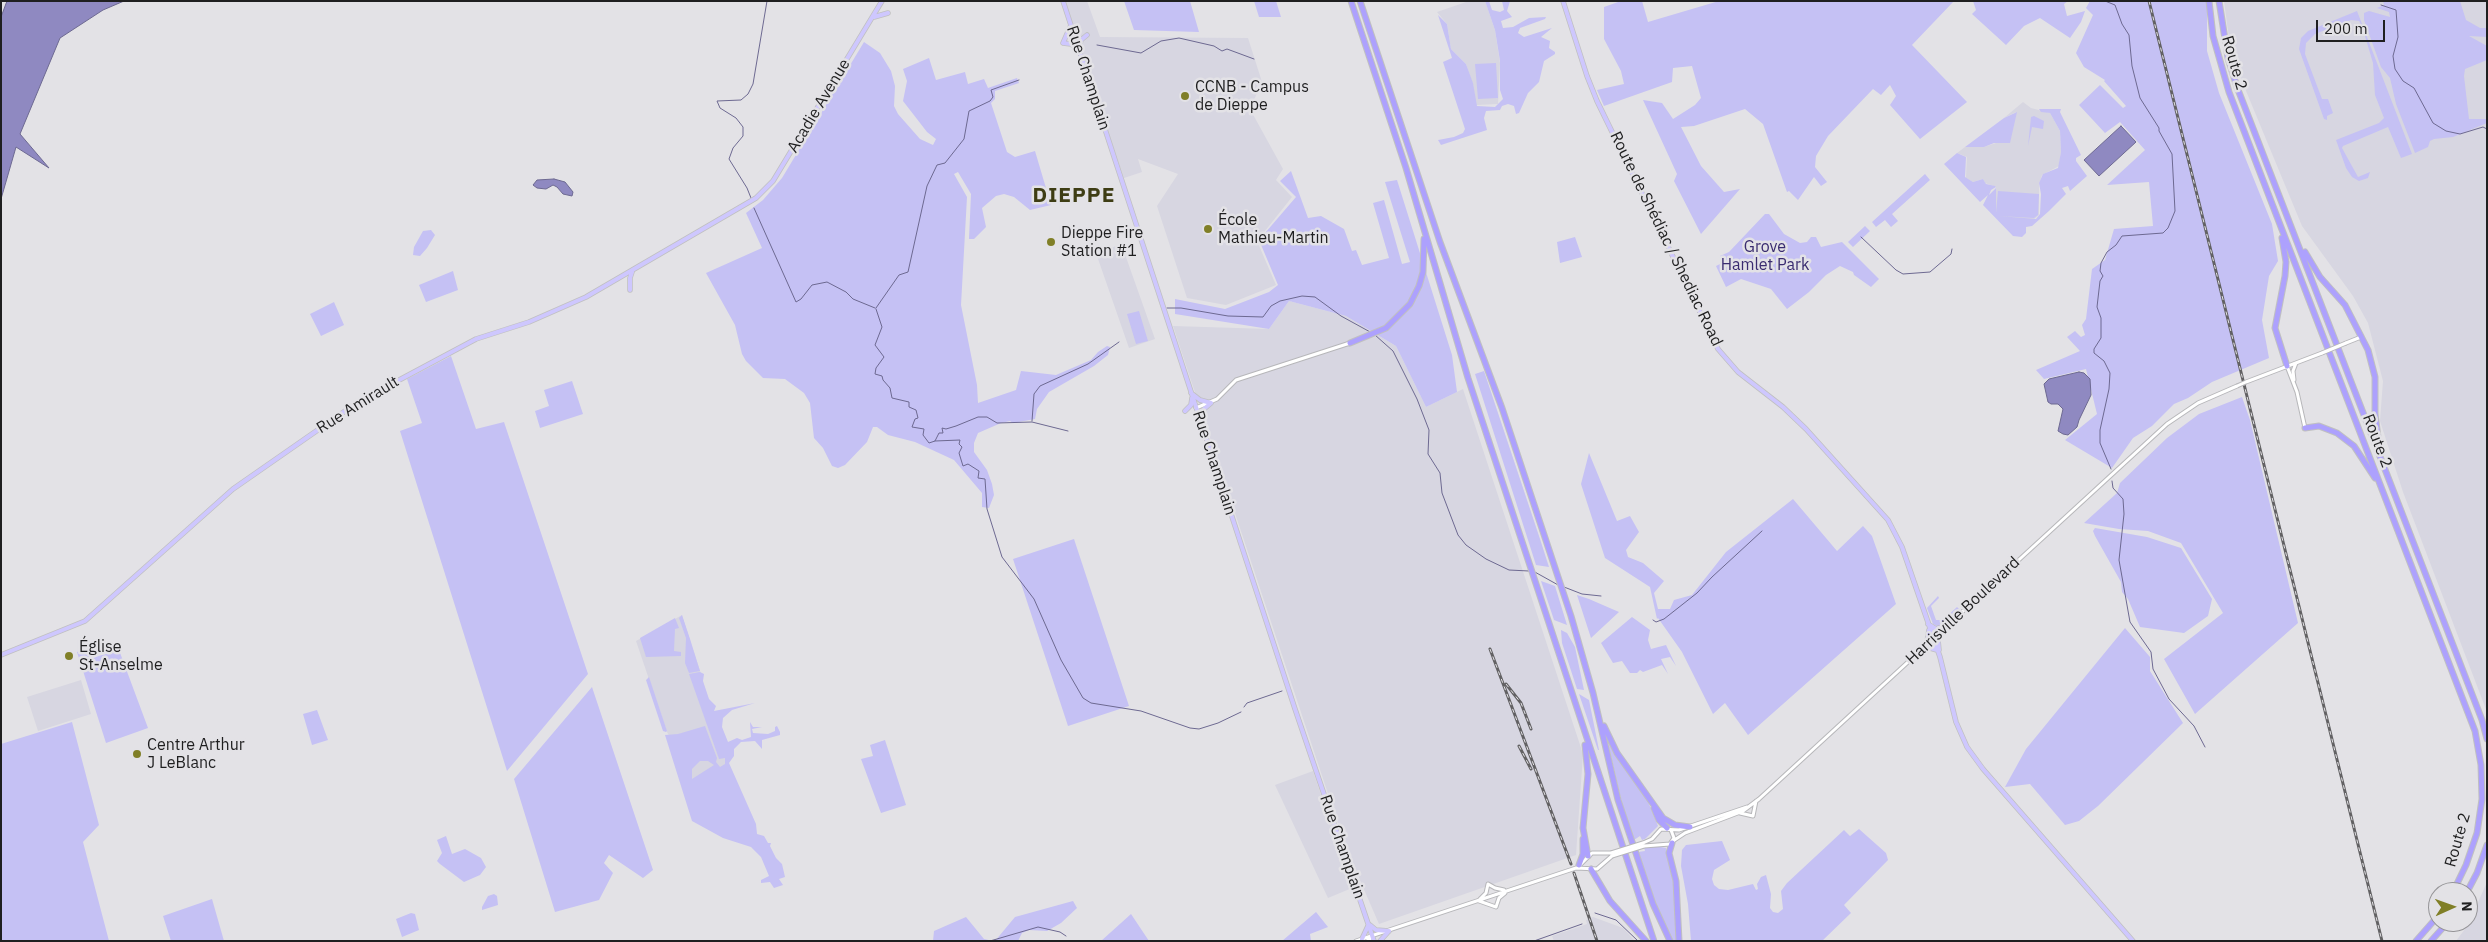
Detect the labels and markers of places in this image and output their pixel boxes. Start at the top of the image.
place label: CCNB - Campus de Dieppe [1195,77,1309,115]
marker: CCNB - Campus de Dieppe [1179,90,1191,102]
place label: École Mathieu-Martin [1218,210,1329,248]
place label: Dieppe Fire Station #1 [1061,223,1143,261]
marker: École Mathieu-Martin [1202,223,1214,235]
marker: Dieppe Fire Station #1 [1045,236,1057,248]
place label: Église St-Anselme [79,637,163,675]
marker: Église St-Anselme [63,650,75,662]
place label: Centre Arthur J LeBlanc [147,735,245,773]
marker: Centre Arthur J LeBlanc [131,748,143,760]

